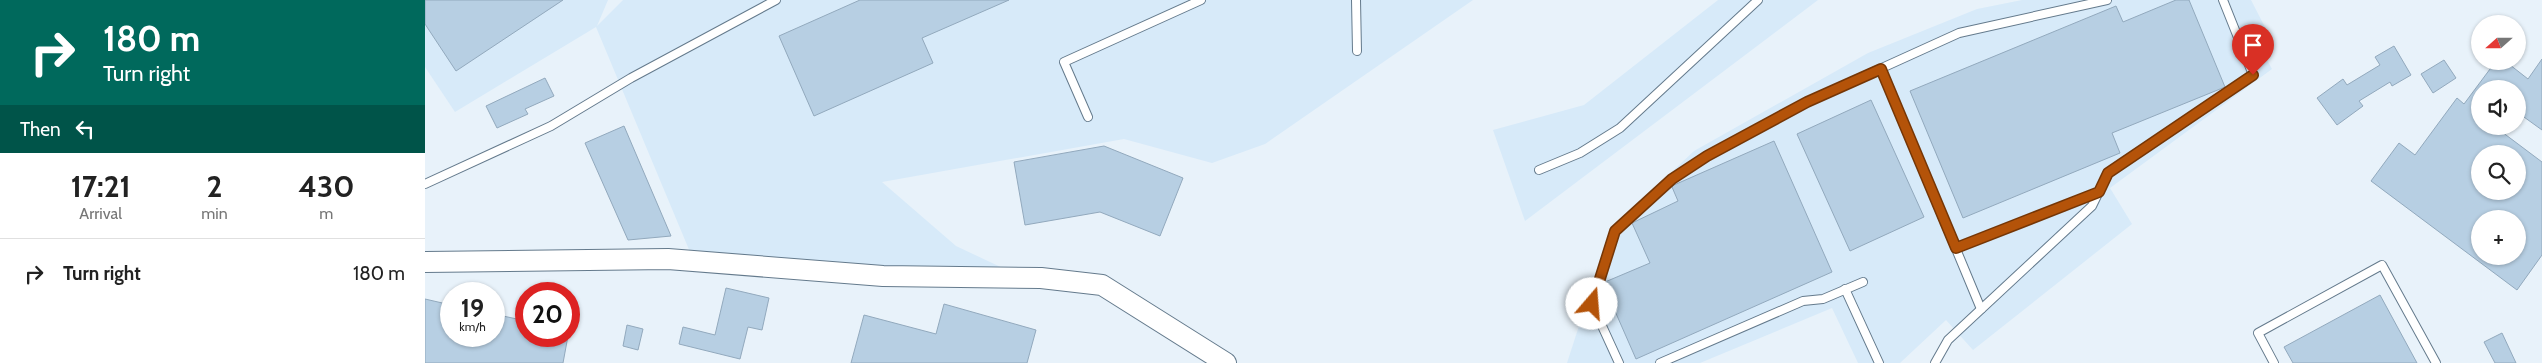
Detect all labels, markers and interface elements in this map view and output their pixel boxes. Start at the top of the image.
north arrow [2471,15,2526,70]
map controls [2471,15,2526,265]
text: 180 m [103,17,200,60]
icon: right [20,20,85,85]
pin [2232,24,2274,75]
icon: arrive [2239,31,2267,59]
text: Turn right [103,60,190,87]
button: sound [2471,80,2526,135]
icon: left [71,115,99,143]
text: Then [20,118,61,141]
button: search [2471,145,2526,200]
text: 17:21 [71,168,131,205]
text: 2 [207,168,222,205]
text: 430 [298,168,354,205]
text: Arrival [79,204,122,223]
text: min [201,204,228,223]
text: m [319,204,333,223]
button: + [2471,210,2526,265]
icon: right [20,260,48,288]
text: Turn right [63,262,141,285]
text: 180 m [353,262,405,285]
position arrow [1565,277,1617,329]
speed limit sign: 20 [515,282,580,347]
text: 19 [461,293,484,323]
text: km/h [459,319,486,334]

